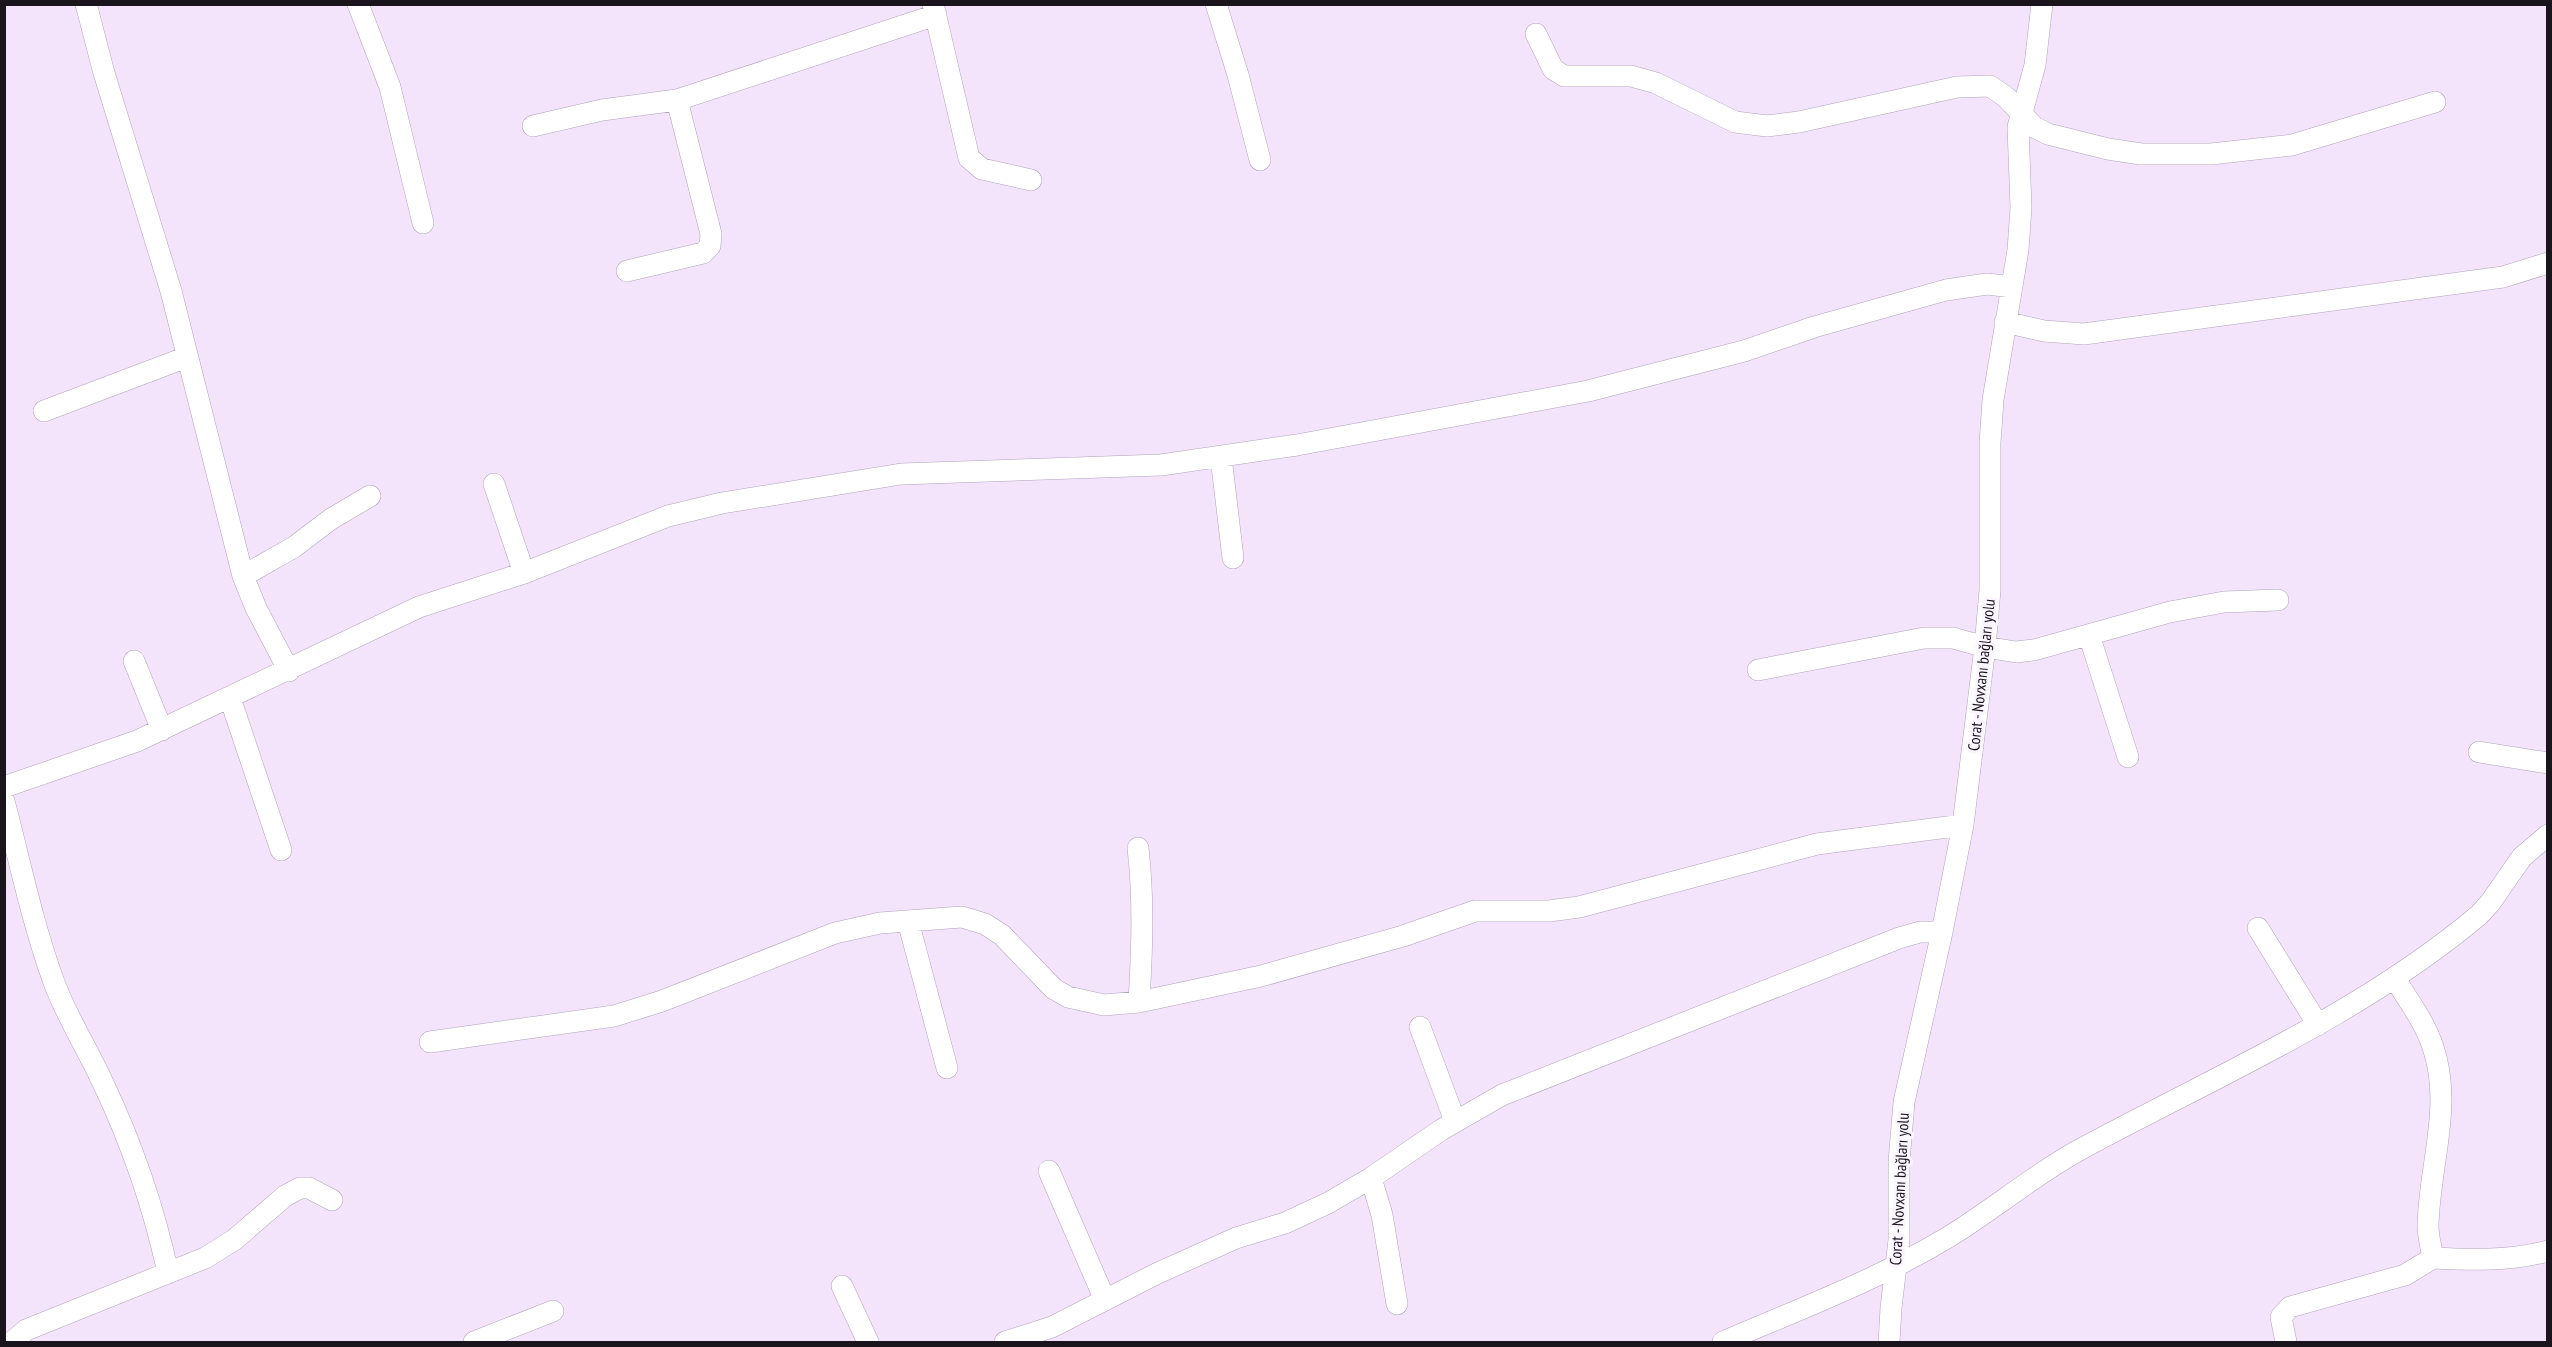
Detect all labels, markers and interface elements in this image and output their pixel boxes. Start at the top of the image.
street label: Corat - Novxanı bağları yolu [1963,598,1999,752]
street label: Corat - Novxanı bağları yolu [1885,1112,1913,1266]

